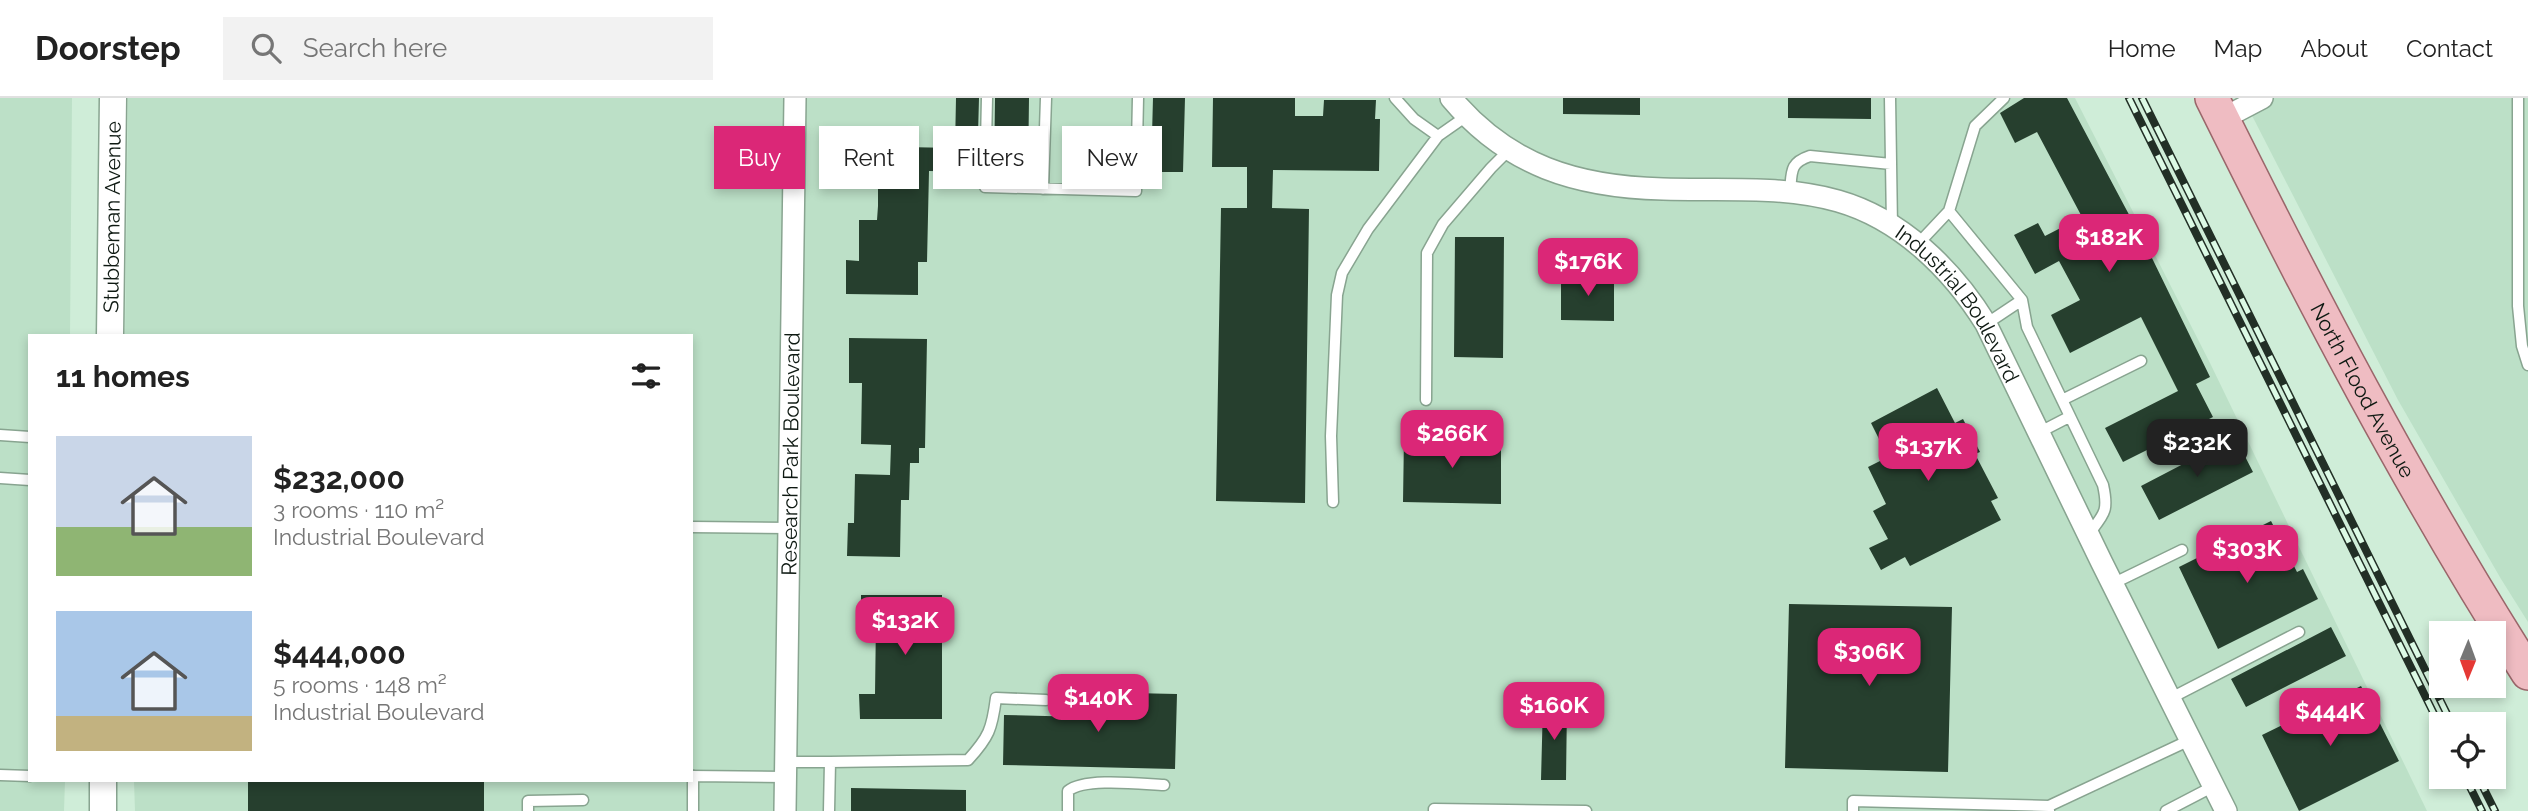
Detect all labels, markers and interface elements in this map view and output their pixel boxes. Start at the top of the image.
search box [223,17,713,80]
text: Doorstep [35,29,181,68]
icon: search [247,29,285,67]
text: Search here [303,33,447,63]
text: Home [2108,34,2176,63]
text: Map [2214,34,2262,63]
text: About [2300,34,2368,63]
text: Contact [2406,34,2493,63]
street label: Stubbeman Avenue [98,121,125,313]
chip: Buy [714,126,805,189]
chip: Rent [819,126,919,189]
chip: Filters [933,126,1048,189]
chip: New [1062,126,1162,189]
pin: $182K [2060,214,2158,274]
street label: Industrial Boulevard [1891,219,2025,386]
text: $182K [2075,223,2143,250]
pin: $176K [1539,238,1637,298]
text: $176K [1554,247,1622,274]
street label: North Flood Avenue [2306,299,2421,482]
street label: Research Park Boulevard [776,332,804,576]
icon: filters [627,357,665,395]
text: 11 homes [56,359,190,394]
pin: $266K [1403,410,1501,470]
text: $266K [1417,419,1487,446]
pin: $232K [2148,420,2246,479]
pin: $137K [1879,424,1977,483]
text: $232K [2163,428,2231,455]
text: $137K [1894,432,1962,459]
text: $232,000 [273,461,405,496]
icon: home [112,464,196,548]
text: 3 rooms · 110 m² [273,496,444,523]
text: Industrial Boulevard [273,523,485,550]
pin: $303K [2198,526,2296,585]
text: $303K [2212,534,2282,561]
pin: $132K [856,598,954,657]
text: $132K [871,606,939,633]
north arrow [2429,621,2506,698]
map controls [2429,621,2506,789]
pin: $306K [1820,628,1918,688]
text: $444,000 [273,636,406,671]
text: $306K [1834,637,1904,664]
icon: home [112,639,196,723]
text: 5 rooms · 148 m² [273,671,447,698]
pin: $140K [1049,674,1147,734]
pin: $160K [1505,682,1603,742]
text: $140K [1064,683,1132,710]
pin: $444K [2281,688,2379,748]
text: $160K [1519,691,1589,718]
text: $444K [2295,697,2365,724]
text: Industrial Boulevard [273,698,485,725]
button: locate [2429,712,2506,789]

